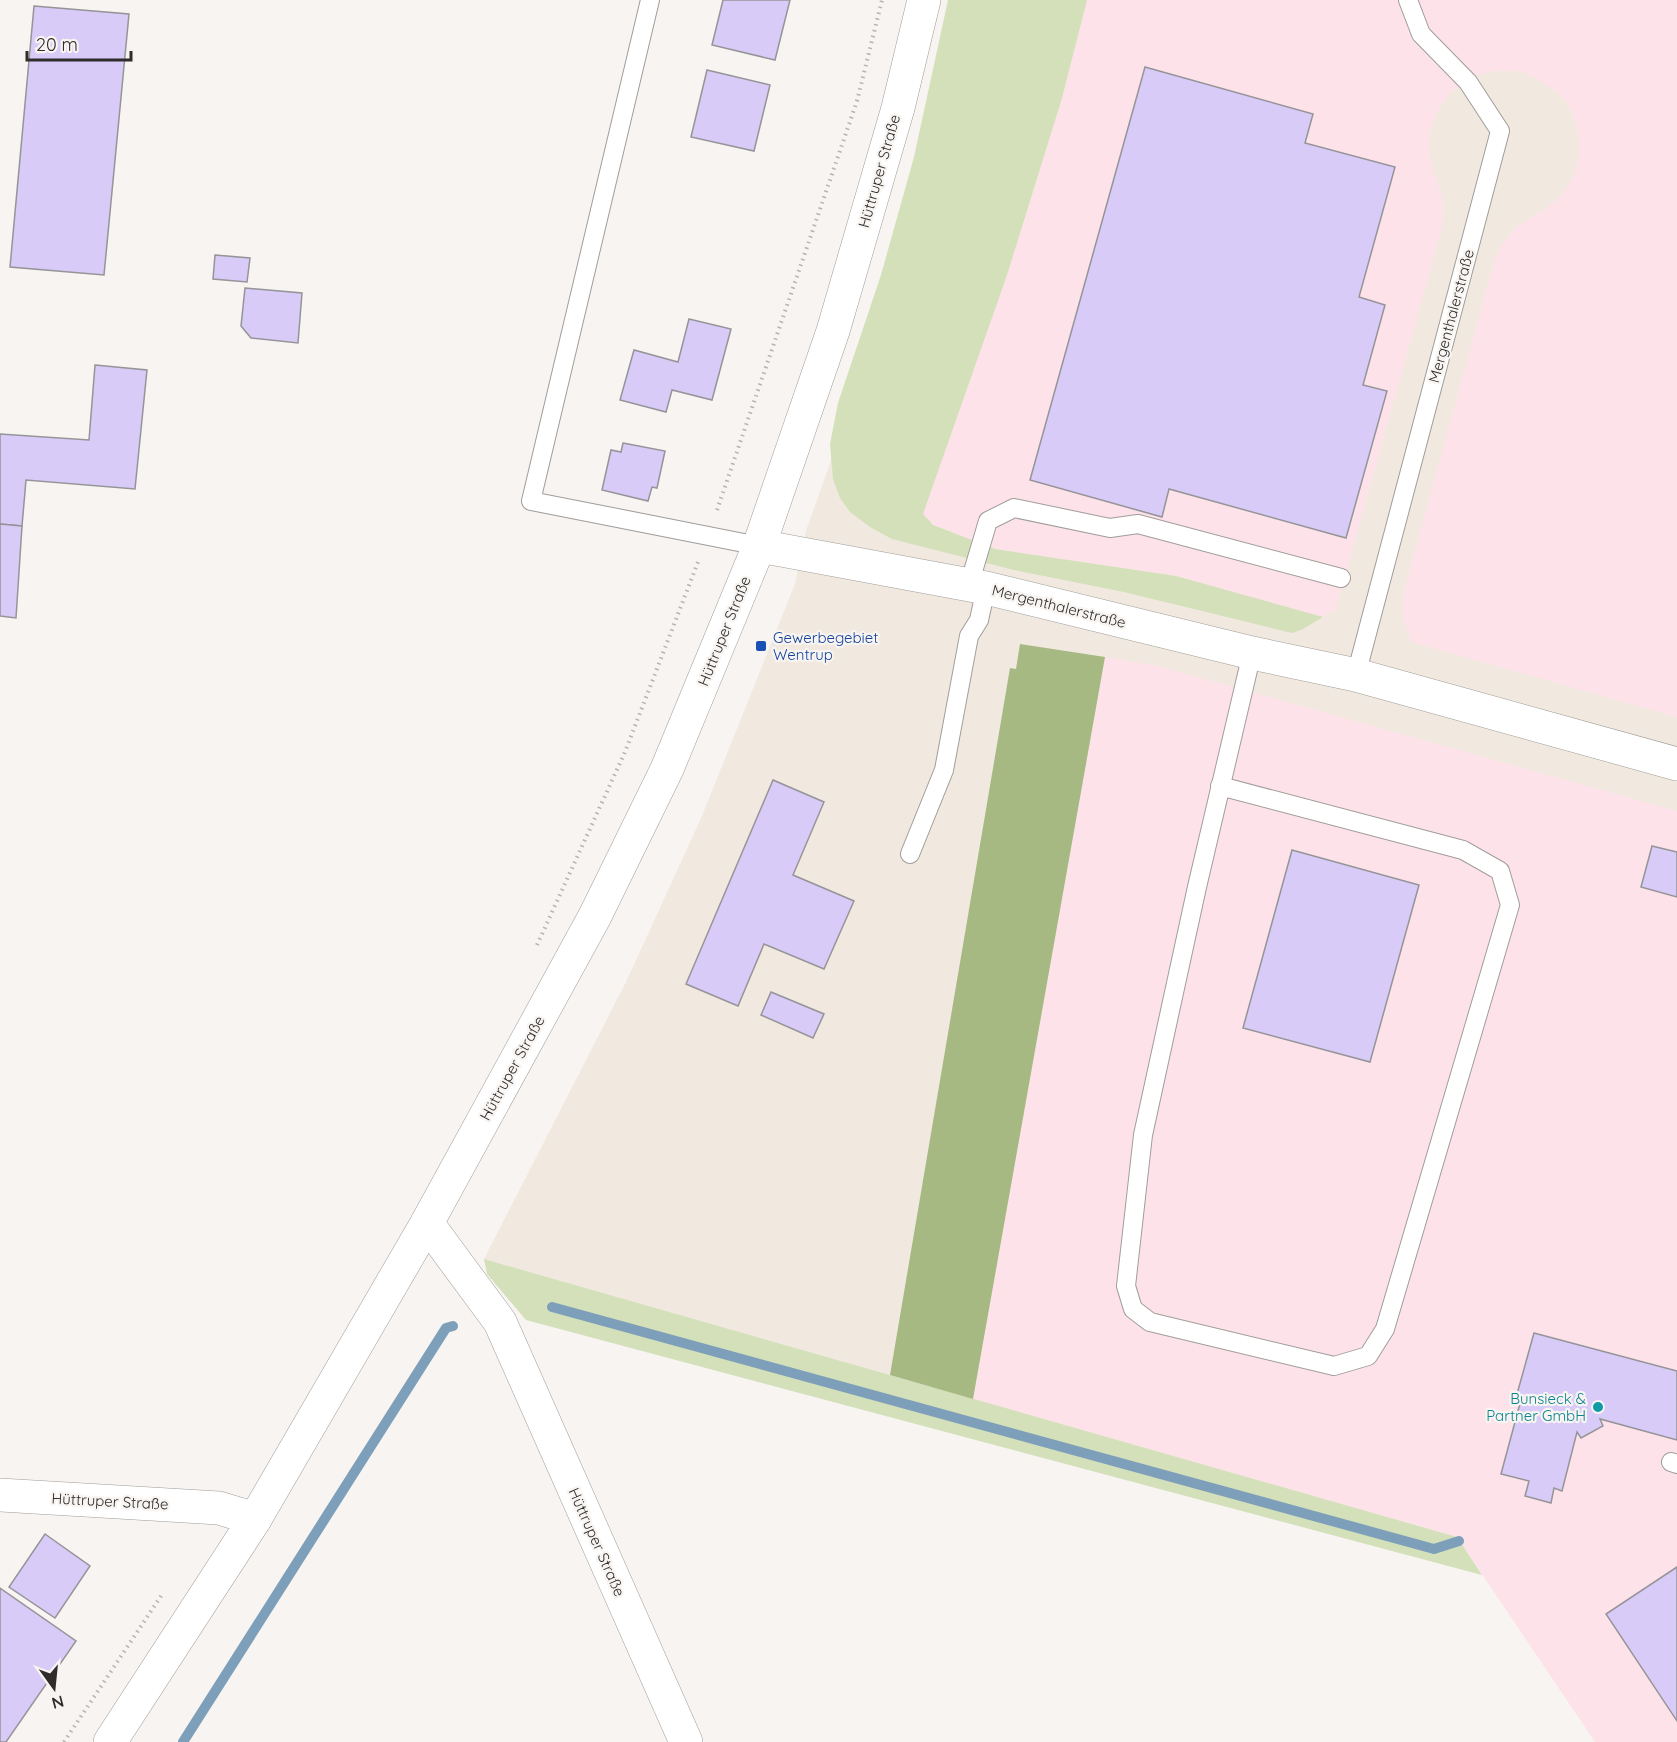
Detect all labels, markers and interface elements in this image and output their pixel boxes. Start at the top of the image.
scale bar [27,24,130,62]
text: 20 m [36,33,78,56]
street label: Hüttruper Straße [854,112,904,230]
street label: Mergenthalerstraße [1424,247,1478,385]
street label: Hüttruper Straße [693,573,755,689]
street label: Mergenthalerstraße [990,580,1128,632]
place label: Gewerbegebiet Wentrup [773,628,878,664]
marker: Gewerbegebiet Wentrup [754,639,768,653]
street label: Hüttruper Straße [475,1012,549,1124]
place label: Bunsieck & Partner GmbH [1486,1389,1586,1425]
marker: Bunsieck & Partner GmbH [1591,1400,1605,1414]
street label: Hüttruper Straße [565,1485,629,1599]
street label: Hüttruper Straße [51,1488,169,1514]
north arrow [24,1658,84,1718]
text: N [50,1691,66,1714]

